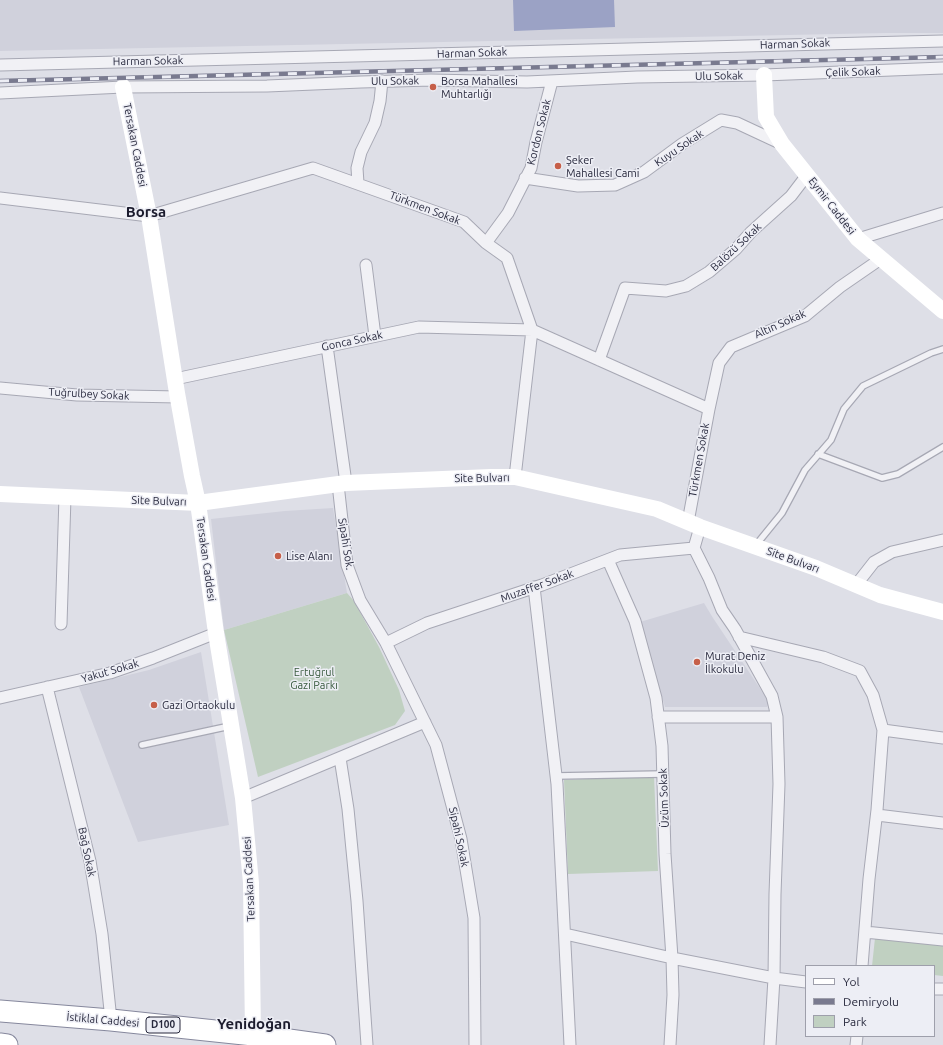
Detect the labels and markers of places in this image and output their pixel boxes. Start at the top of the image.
place label: Borsa Mahallesi Muhtarlığı [441,74,518,100]
marker: Borsa Mahallesi Muhtarlığı [428,82,438,92]
place label: Şeker Mahallesi Cami [566,153,640,179]
marker: Şeker Mahallesi Cami [553,161,563,171]
place label: Lise Alanı [286,549,332,563]
marker: Lise Alanı [273,551,283,561]
place label: Murat Deniz İlkokulu [705,649,765,675]
marker: Murat Deniz İlkokulu [692,657,702,667]
place label: Gazi Ortaokulu [162,698,235,712]
marker: Gazi Ortaokulu [149,700,159,710]

